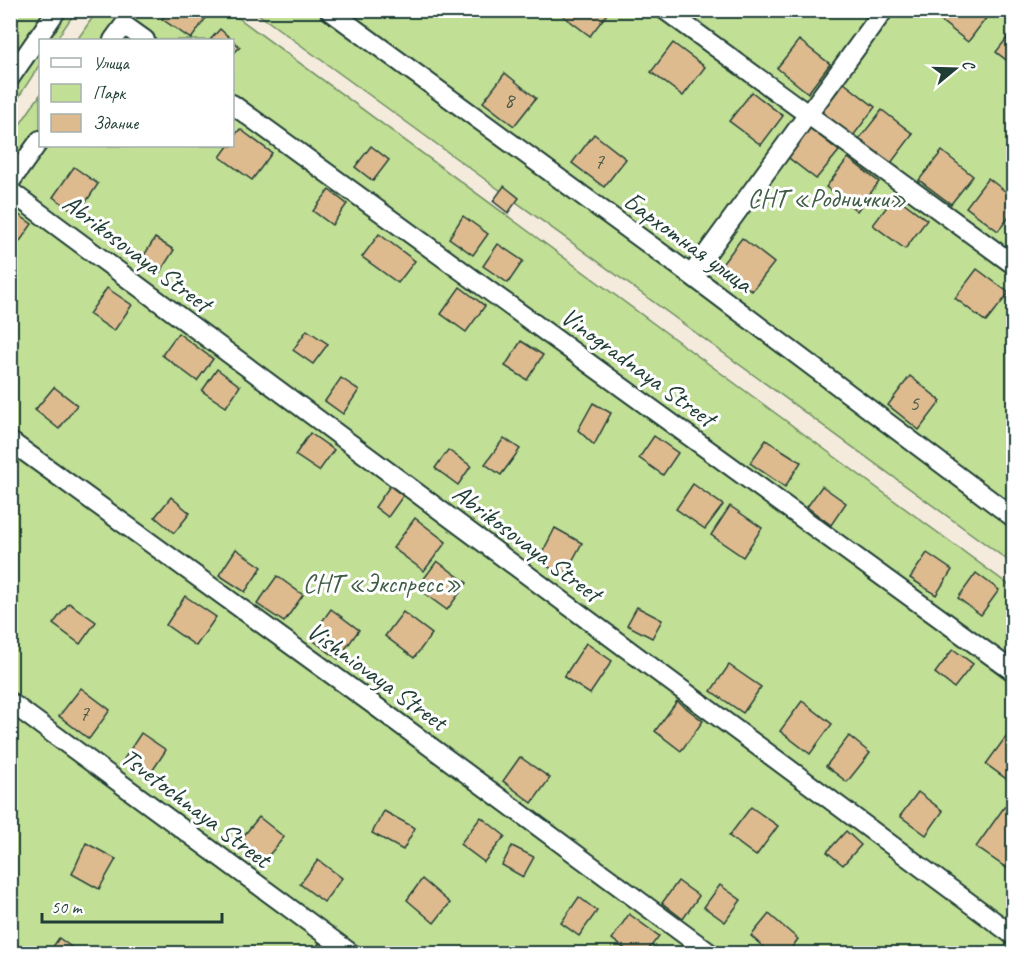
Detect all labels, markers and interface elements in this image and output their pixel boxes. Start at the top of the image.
legend [39,39,234,147]
north arrow [925,39,985,99]
text: Улица [93,52,130,74]
text: С [958,57,980,73]
text: Парк [93,82,127,104]
house number: 8 [504,86,516,114]
text: Здание [93,112,139,134]
house number: 7 [594,147,605,175]
park label: СНТ «Роднички» [747,182,907,215]
street label: Бархотная улица [617,184,760,301]
street label: Abrikosovaya Street [56,186,221,322]
street label: Vinogradnaya Street [554,300,725,436]
house number: 5 [909,389,920,417]
street label: Abrikosovaya Street [446,476,611,612]
park label: СНТ «Экспресс» [303,567,461,600]
street label: Vishniovaya Street [300,614,456,739]
house number: 7 [79,699,90,727]
street label: Tsvetochnaya Street [114,741,279,877]
scale bar [42,886,222,924]
text: 50 m [51,896,84,918]

